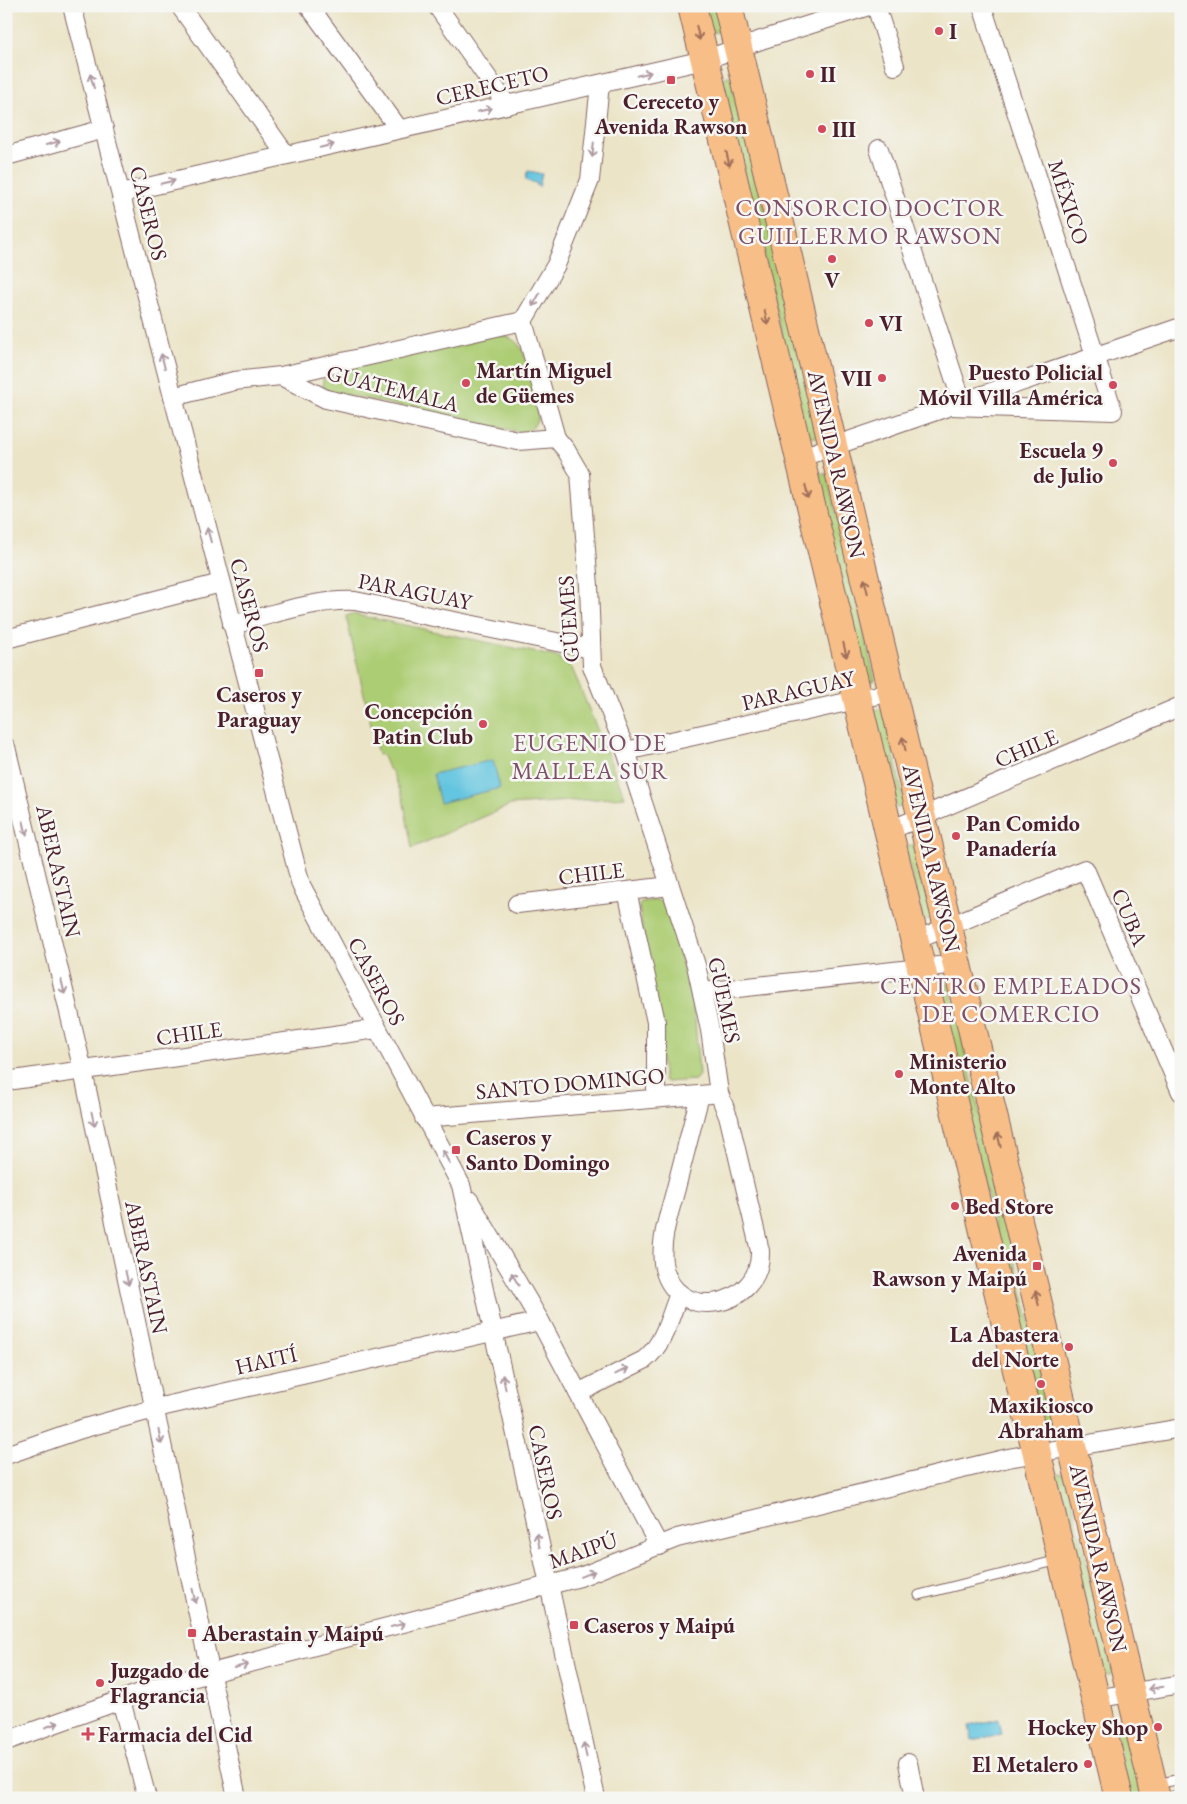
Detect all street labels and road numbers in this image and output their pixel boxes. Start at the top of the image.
street label: CERECETO [433,58,552,113]
street label: MÉXICO [1041,156,1096,248]
street label: CASEROS [123,163,174,263]
street label: GUATEMALA [324,358,463,419]
street label: AVENIDA RAWSON [801,366,872,562]
street label: CASEROS [223,555,276,655]
street label: PARAGUAY [356,566,475,617]
street label: GÜEMES [551,574,586,663]
street label: PARAGUAY [739,663,859,718]
street label: CHILE [990,722,1062,775]
street label: AVENIDA RAWSON [896,760,967,956]
street label: ABERASTAIN [29,801,88,941]
street label: CHILE [556,855,626,892]
street label: CUBA [1104,884,1155,951]
street label: CASEROS [341,932,412,1031]
street label: GÜEMES [701,954,748,1046]
street label: CHILE [154,1015,224,1052]
street label: SANTO DOMINGO [474,1061,666,1106]
street label: ABERASTAIN [118,1197,175,1337]
street label: HAITÍ [232,1339,300,1382]
street label: CASEROS [521,1422,570,1522]
street label: AVENIDA RAWSON [1063,1460,1134,1656]
street label: MAIPÚ [545,1525,622,1576]

